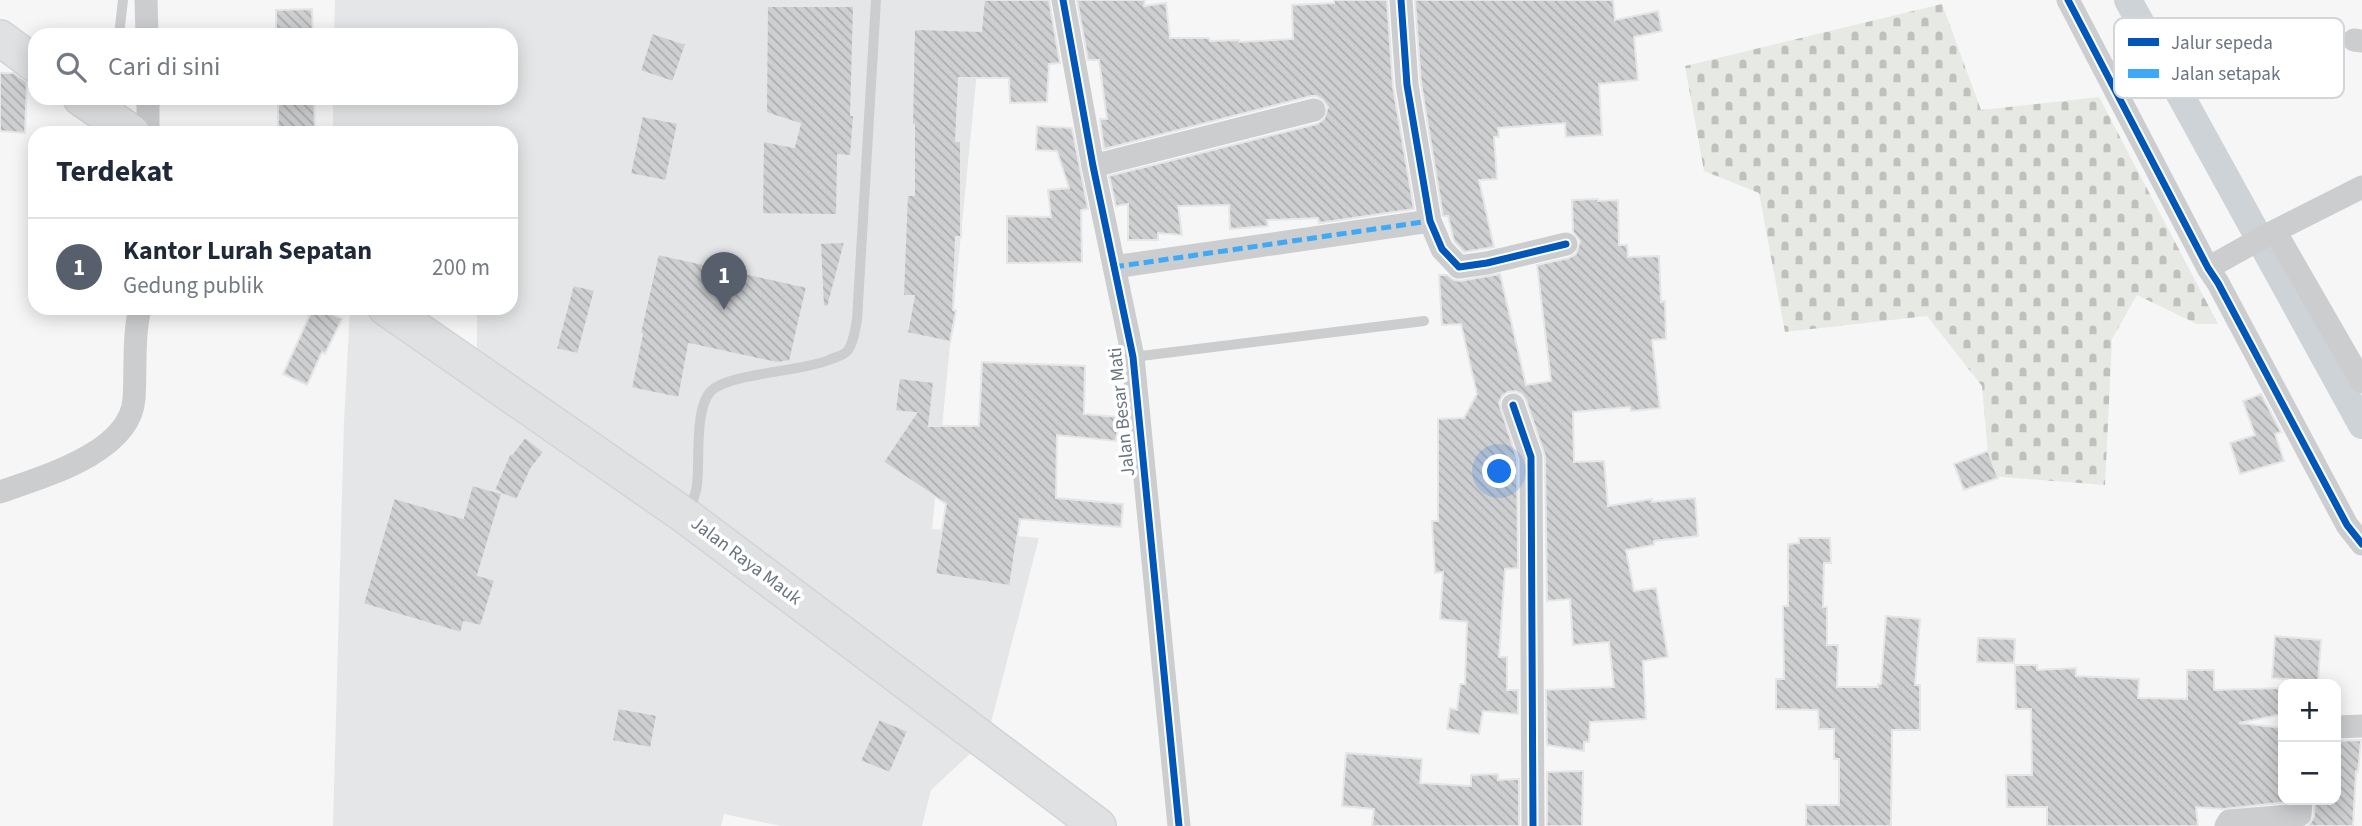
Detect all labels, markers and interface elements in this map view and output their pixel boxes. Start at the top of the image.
legend [2114,18,2344,98]
search box [28,28,518,105]
text: Jalur sepeda [2171,30,2273,57]
icon: search [52,48,90,86]
text: Cari di sini [108,48,221,85]
text: Jalan setapak [2171,61,2281,88]
text: Terdekat [56,150,173,193]
text: Kantor Lurah Sepatan [123,232,372,269]
text: 1 [73,251,85,284]
text: 200 m [432,251,490,284]
pin: 1 [701,252,747,310]
text: Gedung publik [123,269,264,302]
street label: Jalan Besar Mati [1102,346,1142,478]
your location [1482,454,1516,488]
street label: Jalan Raya Mauk [685,510,808,612]
map controls [2278,679,2341,805]
button: + [2278,679,2341,742]
button: − [2278,742,2341,805]

